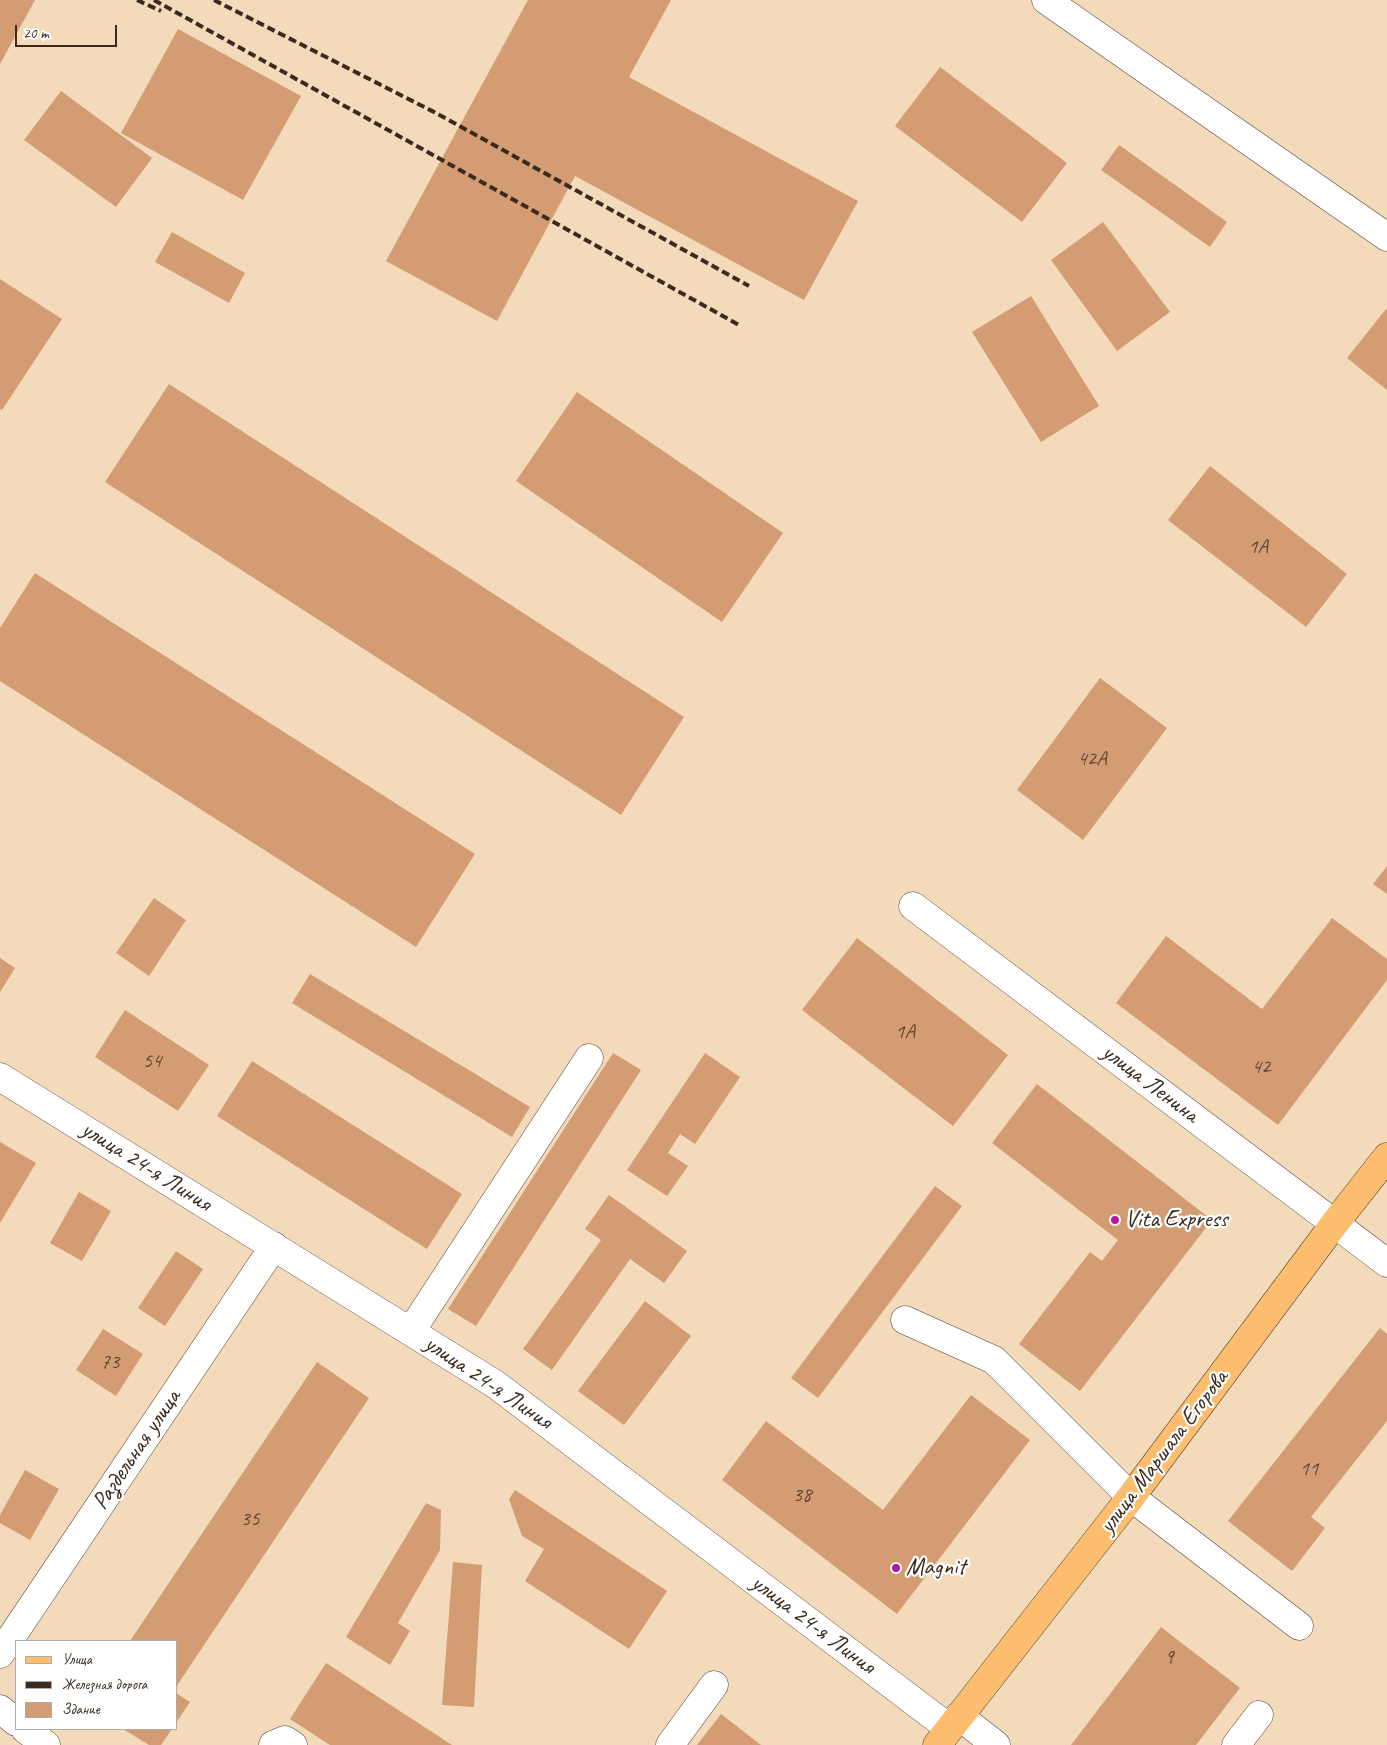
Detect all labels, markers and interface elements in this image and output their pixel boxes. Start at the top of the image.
scale bar [18,15,120,47]
text: 20 m [23,24,49,43]
house number: 1А [1248,534,1268,560]
house number: 42А [1077,746,1107,772]
house number: 1А [895,1019,915,1045]
street label: улица Ленина [1096,1038,1204,1130]
house number: 54 [143,1048,161,1074]
house number: 42 [1252,1054,1270,1080]
street label: улица 24-я Линия [76,1116,216,1218]
place label: Vita Express [1125,1206,1228,1234]
marker: Vita Express [1109,1214,1121,1226]
street label: улица 24-я Линия [419,1330,557,1436]
house number: 73 [101,1349,119,1375]
street label: улица Маршала Егорова [1093,1365,1235,1539]
street label: Раздельная улица [86,1385,188,1515]
house number: 11 [1300,1456,1318,1482]
house number: 38 [793,1482,811,1508]
house number: 35 [241,1506,259,1532]
place label: Magnit [906,1554,966,1582]
marker: Magnit [890,1562,902,1574]
street label: улица 24-я Линия [745,1569,881,1681]
legend [15,1640,178,1730]
house number: 9 [1164,1644,1174,1670]
text: Улица [62,1650,92,1669]
text: Железная дорога [62,1675,147,1694]
text: Здание [62,1700,100,1719]

